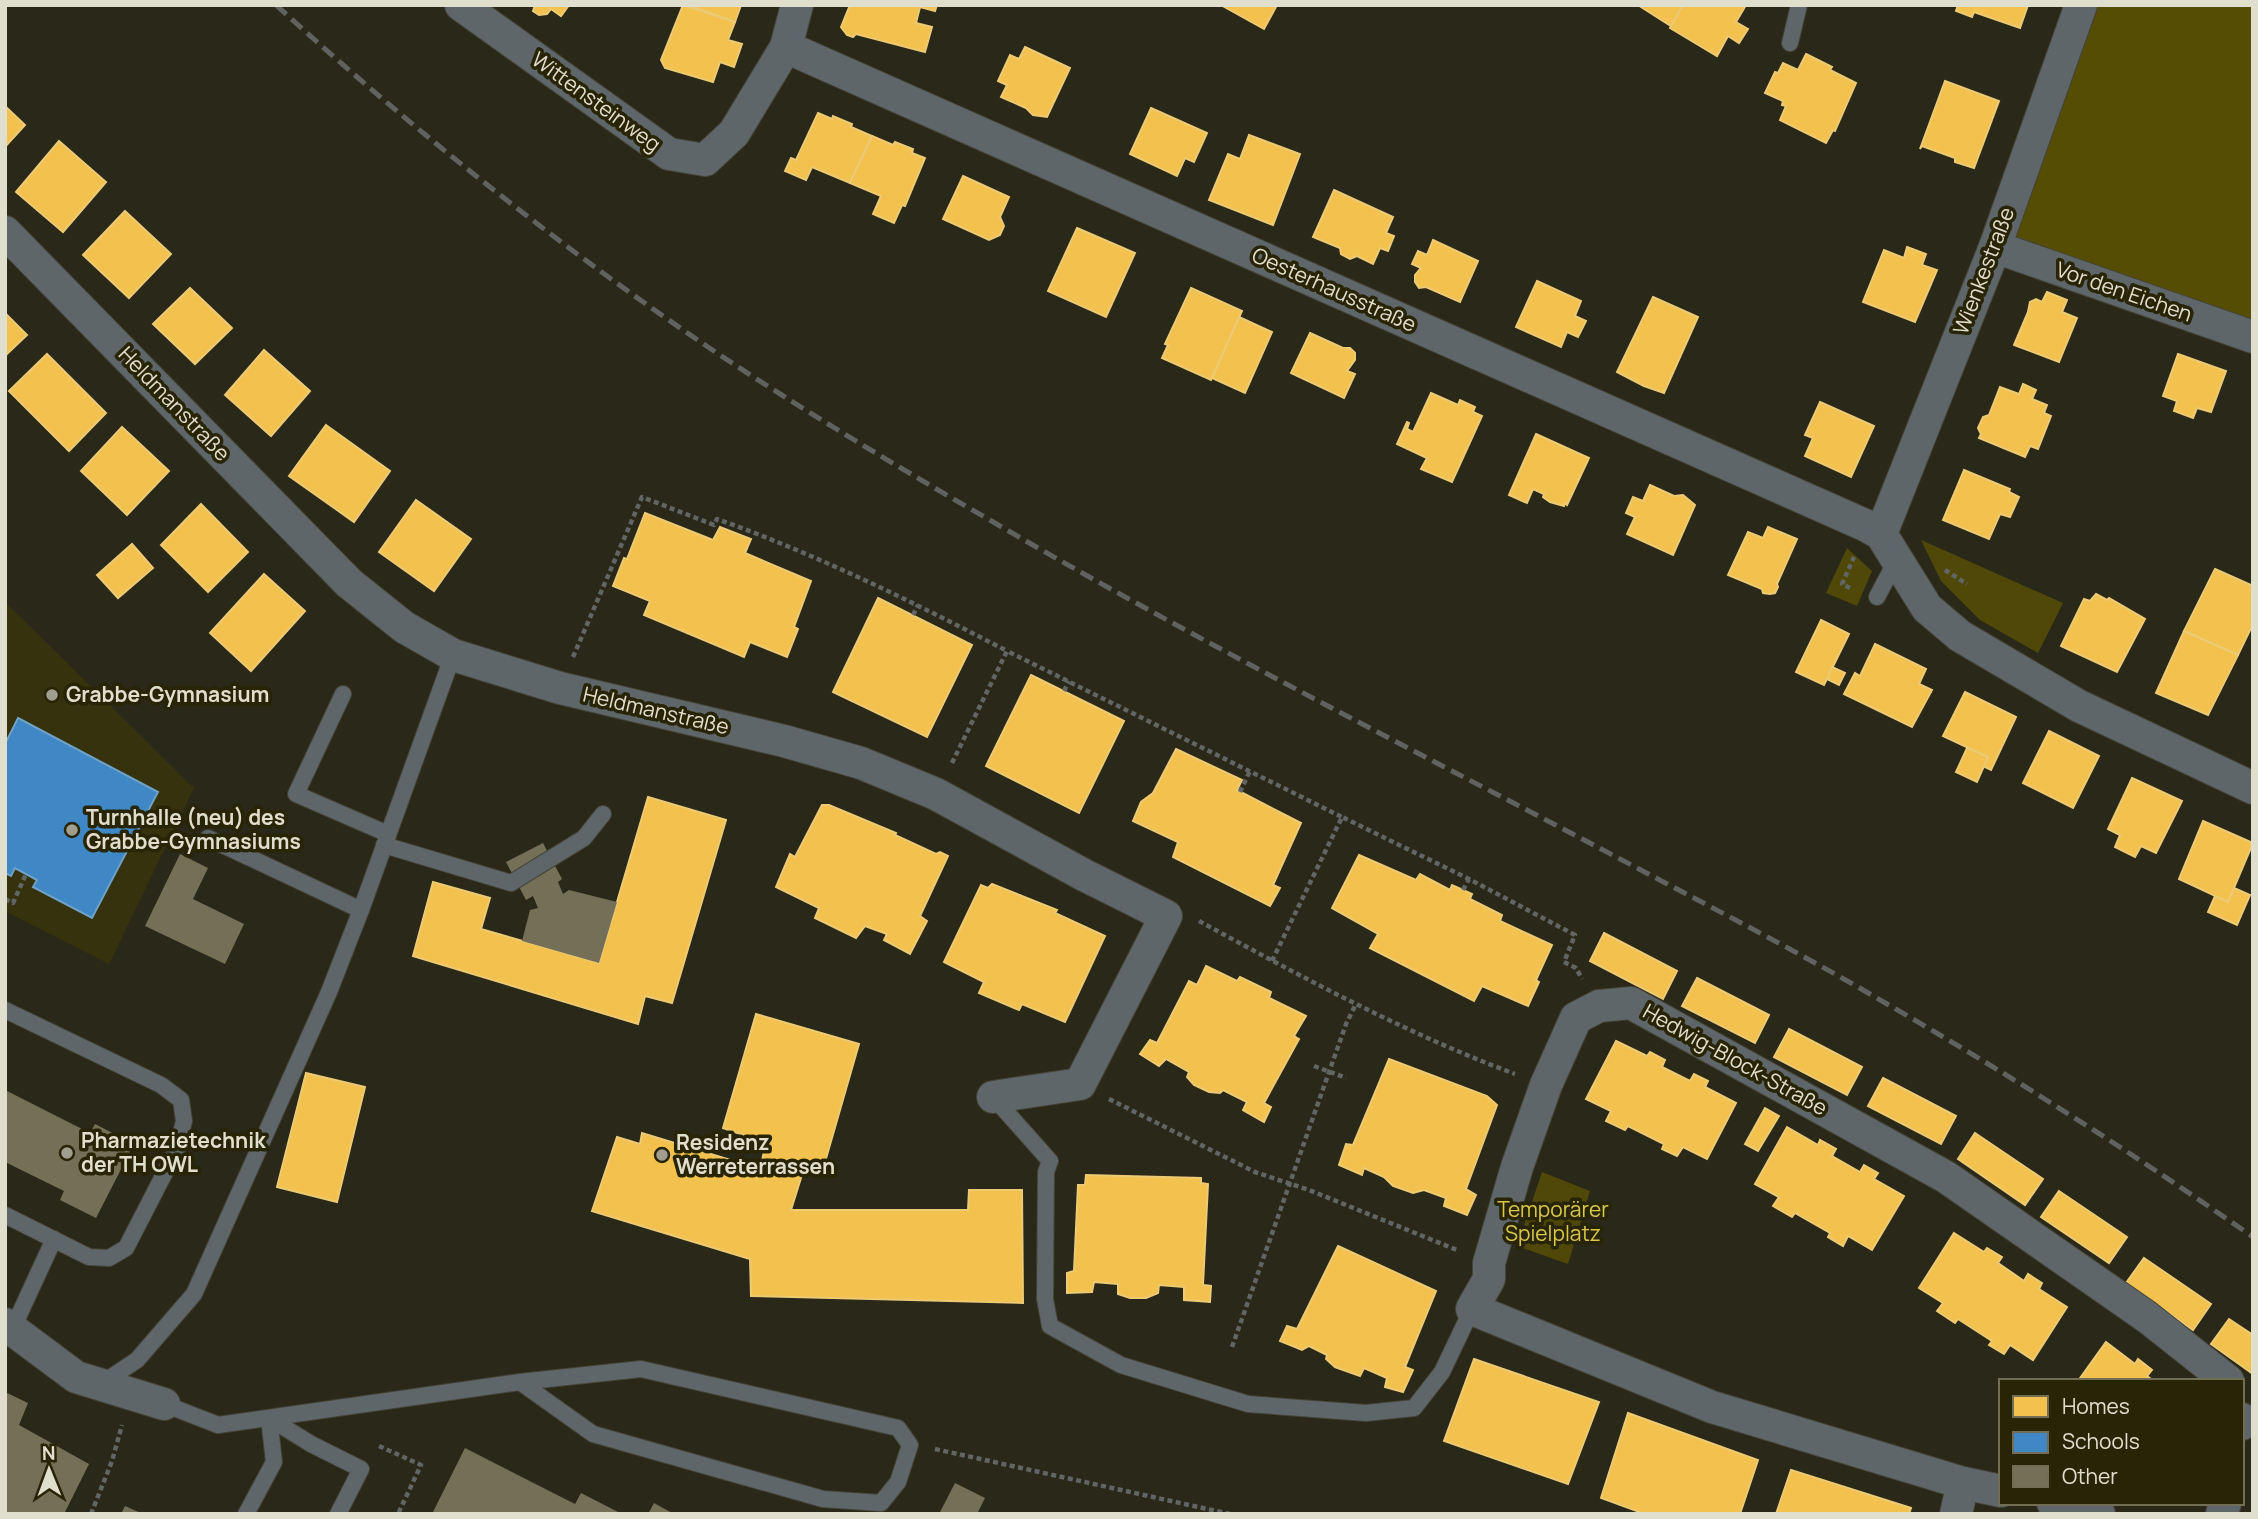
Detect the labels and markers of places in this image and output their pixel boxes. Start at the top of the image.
place label: Grabbe-Gymnasium [66,680,269,708]
marker: Grabbe-Gymnasium [44,687,60,703]
place label: Turnhalle (neu) des Grabbe-Gymnasiums [86,803,301,855]
marker: Turnhalle (neu) des Grabbe-Gymnasiums [64,822,80,838]
place label: Pharmazietechnik der TH OWL [81,1126,266,1178]
place label: Residenz Werreterrassen [676,1128,835,1180]
marker: Pharmazietechnik der TH OWL [59,1145,75,1161]
marker: Residenz Werreterrassen [654,1147,670,1163]

